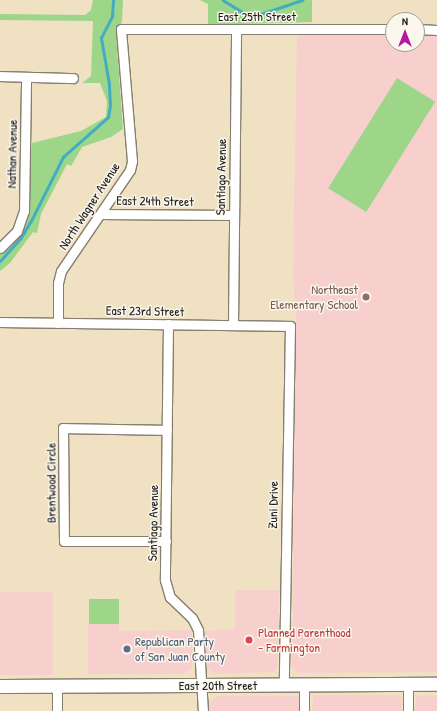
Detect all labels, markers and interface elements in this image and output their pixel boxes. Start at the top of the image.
street label: East 25th Street [218,8,296,24]
north arrow [385,12,425,52]
text: N [402,14,408,28]
street label: Nathan Avenue [4,119,20,189]
street label: Santiago Avenue [213,139,229,215]
street label: North Wagner Avenue [55,159,123,253]
street label: East 24th Street [116,193,194,209]
place label: Northeast Elementary School [270,282,358,313]
marker: Northeast Elementary School [361,292,371,302]
street label: East 23rd Street [106,303,184,319]
street label: Brentwood Circle [43,443,59,523]
street label: Zuni Drive [265,481,281,529]
street label: Santiago Avenue [145,485,161,561]
place label: Planned Parenthood - Farmington [258,625,351,656]
place label: Republican Party of San Juan County [135,634,225,665]
marker: Planned Parenthood - Farmington [243,634,255,646]
marker: Republican Party of San Juan County [122,644,132,654]
street label: East 20th Street [179,677,257,693]

